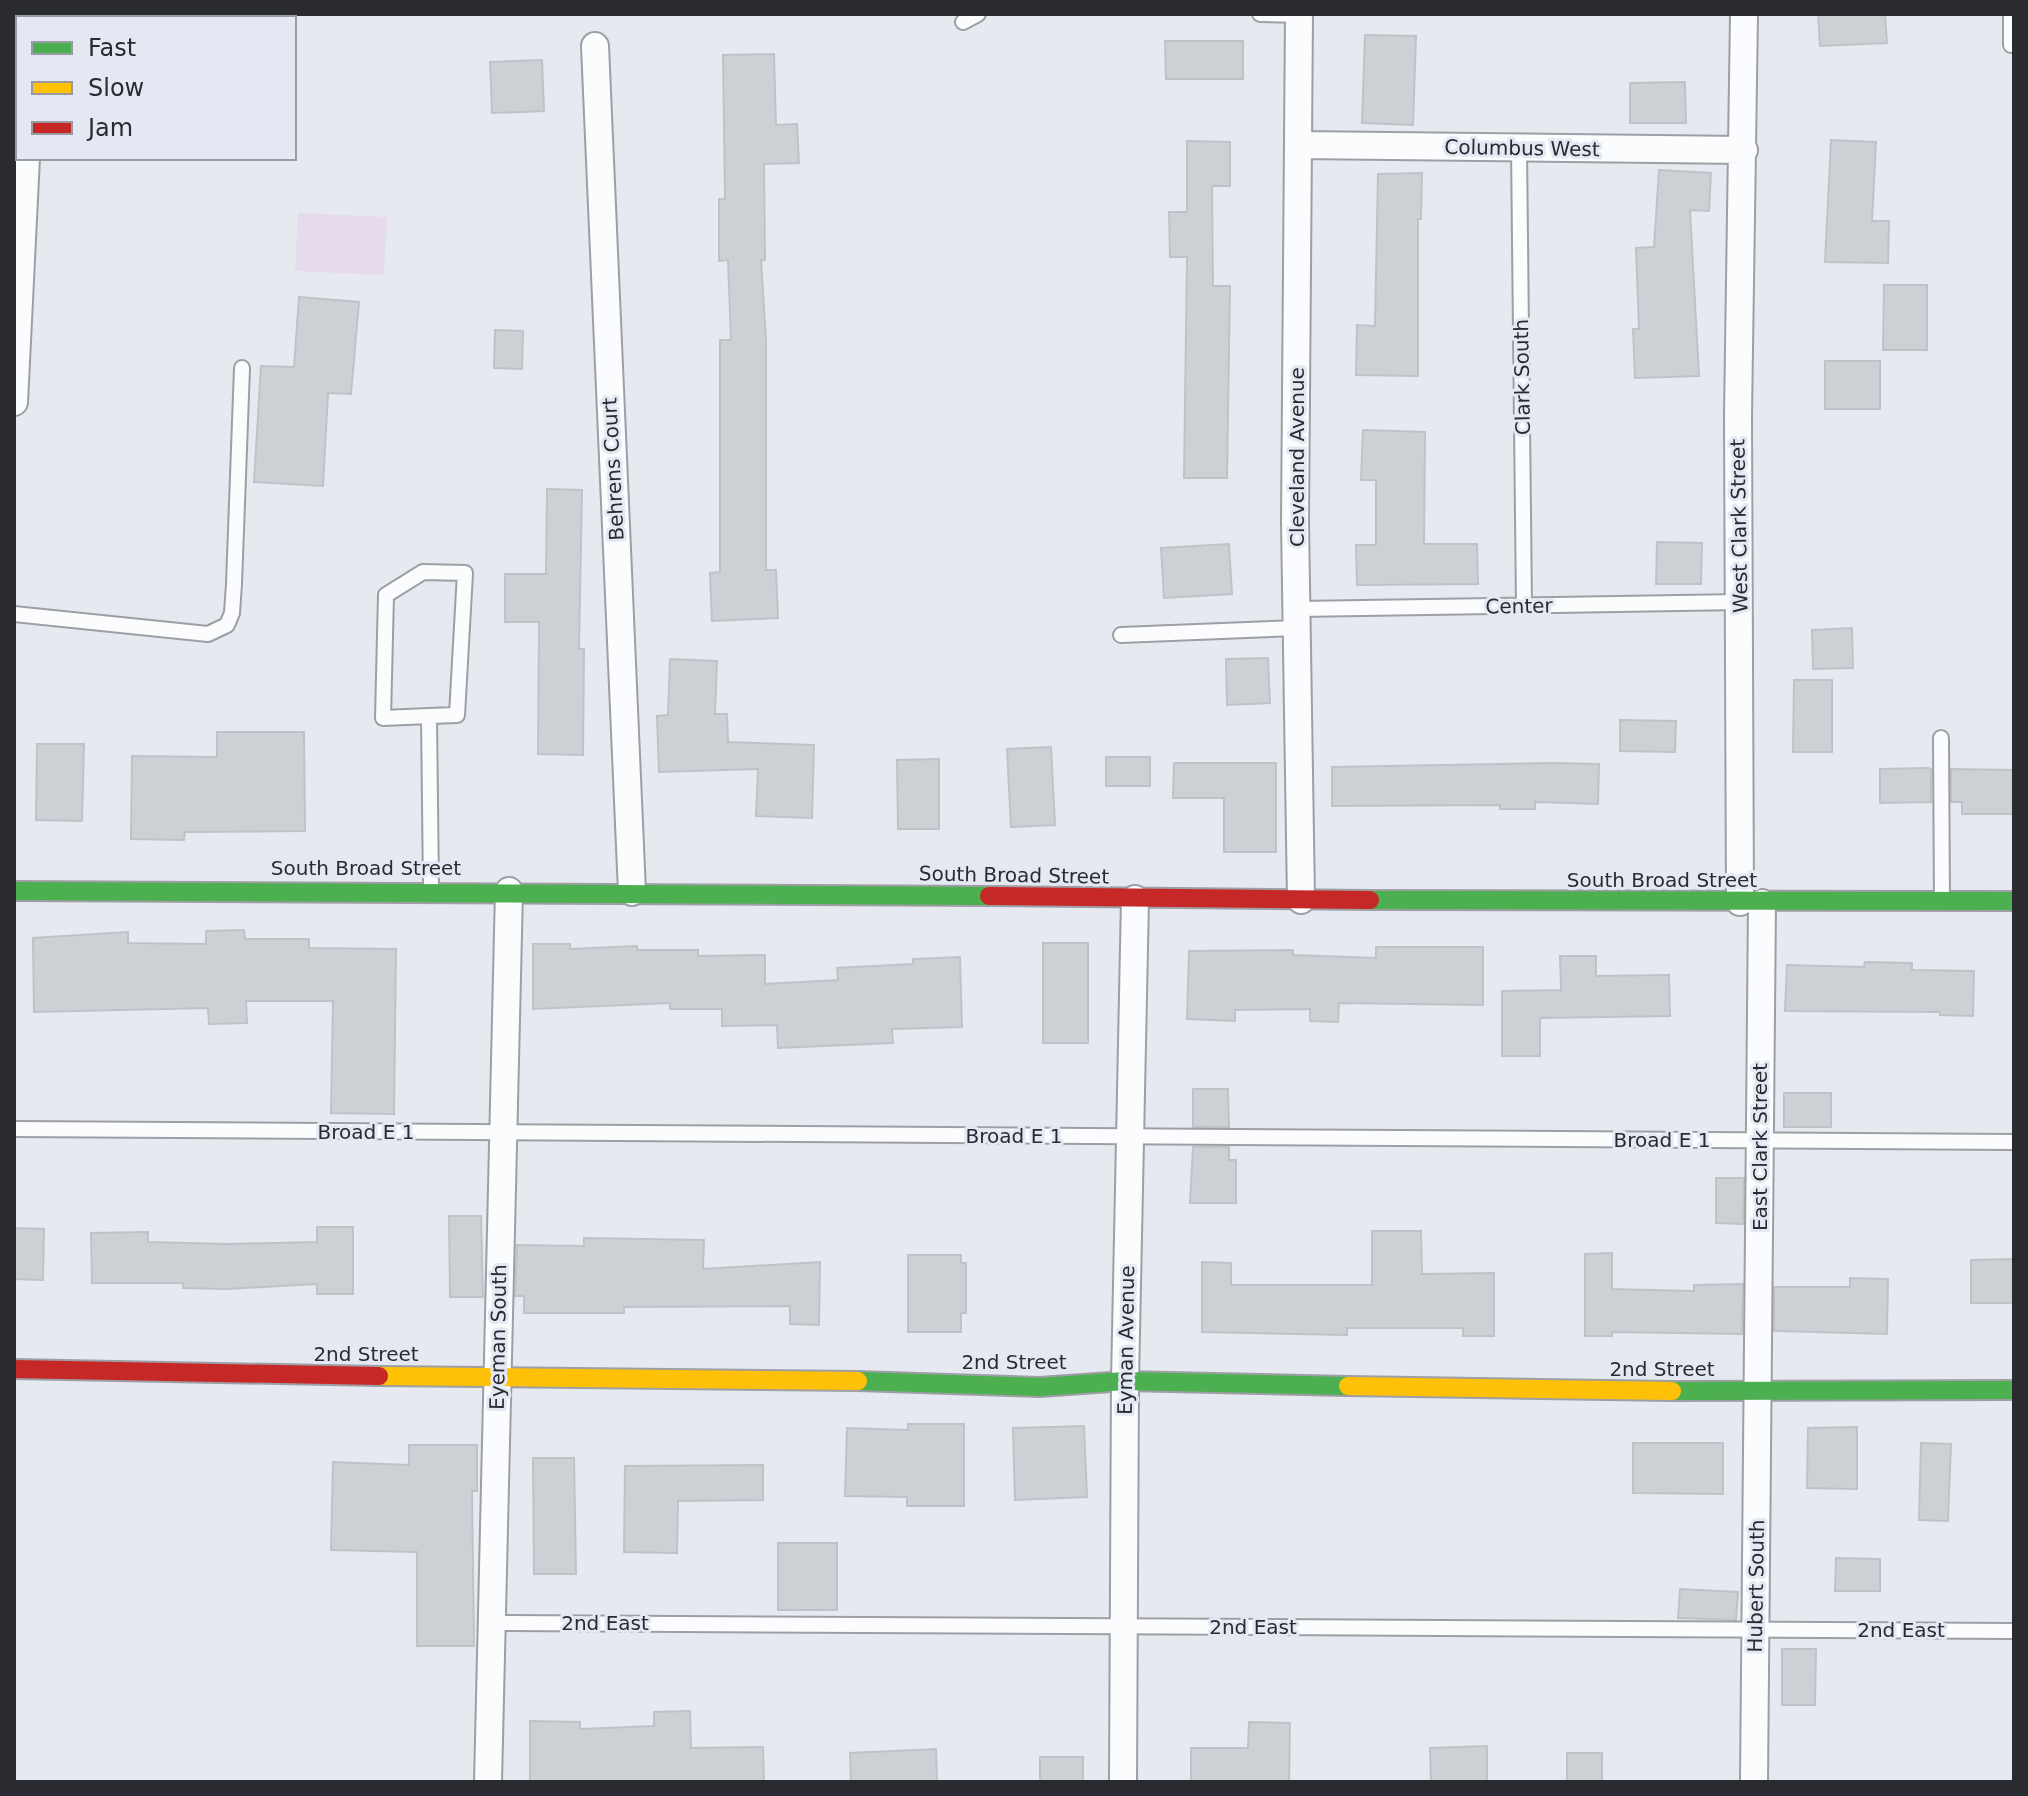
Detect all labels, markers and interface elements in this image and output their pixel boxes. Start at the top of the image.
legend [16,16,296,160]
text: Fast [88,34,136,62]
text: Slow [88,74,144,102]
text: Jam [86,114,133,142]
street label: Columbus West [1444,135,1600,161]
street label: Clark South [1509,319,1535,435]
street label: Cleveland Avenue [1285,367,1309,547]
street label: Behrens Court [597,397,629,541]
street label: West Clark Street [1725,439,1753,613]
street label: Center [1485,593,1554,619]
street label: South Broad Street [271,856,461,880]
street label: South Broad Street [919,861,1109,889]
street label: South Broad Street [1567,868,1757,892]
street label: East Clark Street [1748,1063,1772,1231]
street label: Broad E 1 [318,1120,414,1144]
street label: Broad E 1 [966,1124,1062,1148]
street label: Broad E 1 [1614,1128,1710,1152]
street label: Eyeman South [485,1264,511,1410]
street label: Eyman Avenue [1113,1265,1139,1415]
street label: 2nd Street [313,1342,419,1366]
street label: 2nd Street [961,1350,1067,1374]
street label: 2nd Street [1609,1357,1715,1381]
street label: Hubert South [1743,1519,1769,1653]
street label: 2nd East [561,1611,649,1635]
street label: 2nd East [1209,1615,1297,1639]
street label: 2nd East [1857,1618,1945,1642]

